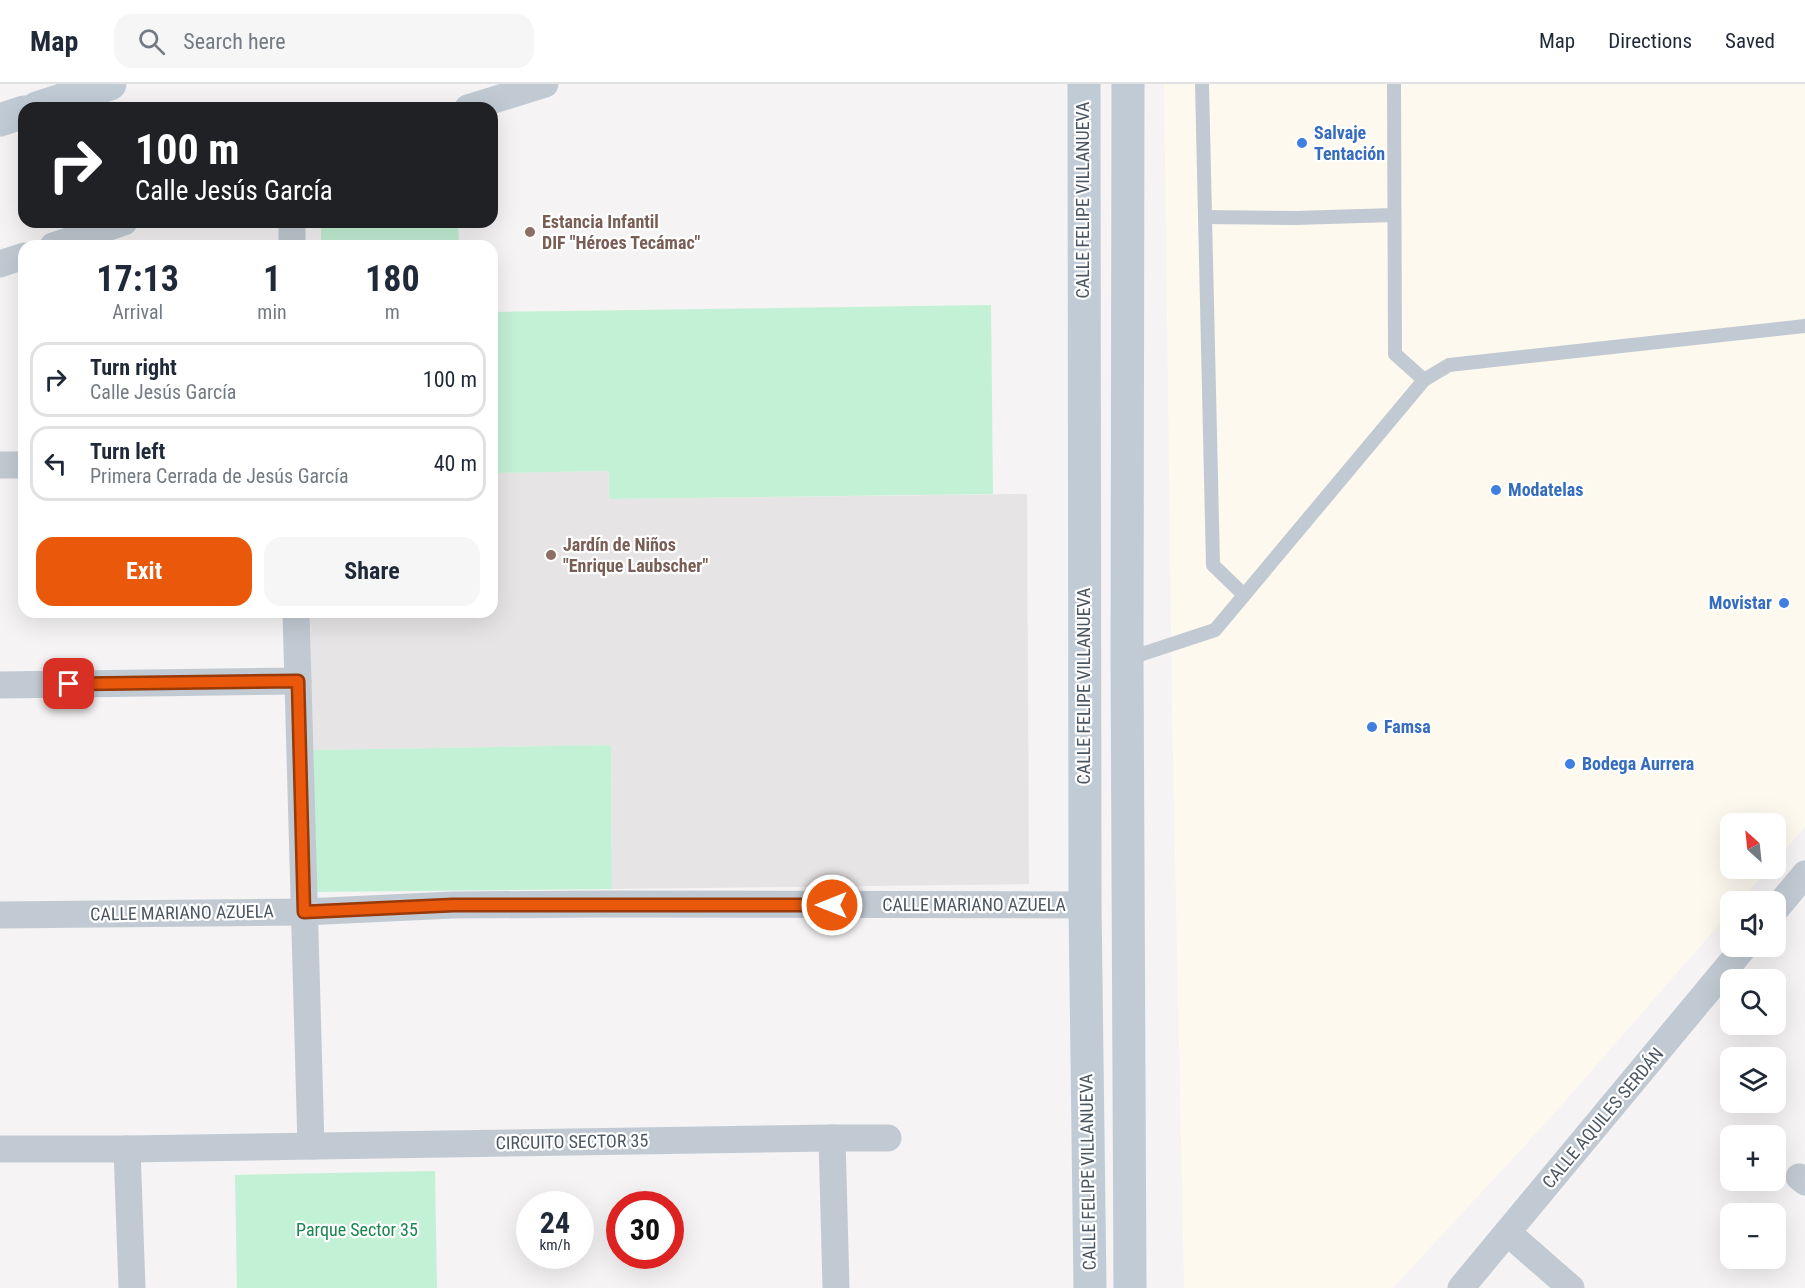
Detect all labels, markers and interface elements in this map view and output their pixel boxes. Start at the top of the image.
search box [114,14,534,68]
text: Map [30,25,78,58]
icon: search [135,25,168,58]
text: Search here [183,29,286,54]
text: Map [1539,29,1575,53]
text: Directions [1608,29,1692,53]
text: Saved [1725,29,1775,53]
street label: CALLE FELIPE VILLANUEVA [1072,101,1093,298]
place label: Salvaje Tentación [1314,122,1385,164]
text: 100 m [135,125,240,174]
icon: right [36,126,114,204]
marker: Salvaje Tentación [1295,136,1309,150]
text: Calle Jesús García [135,175,333,207]
place label: Estancia Infantil DIF "Héroes Tecámac" [542,211,701,253]
marker: Estancia Infantil DIF "Héroes Tecámac" [523,225,537,239]
text: 17:13 [96,258,179,300]
text: 1 [263,258,281,300]
text: 180 [365,258,420,300]
text: Arrival [112,300,163,324]
text: min [257,300,287,324]
text: m [385,300,400,324]
text: Turn right [90,355,177,380]
icon: right [39,363,72,396]
text: 100 m [423,367,477,392]
text: Calle Jesús García [90,380,236,404]
text: Turn left [90,439,165,464]
icon: left [39,447,72,480]
text: 40 m [434,451,477,476]
text: Primera Cerrada de Jesús García [90,464,349,488]
place label: Modatelas [1508,479,1583,500]
marker: Modatelas [1489,483,1503,497]
place label: Jardín de Niños "Enrique Laubscher" [563,534,708,576]
button: Exit [36,537,252,606]
button: Share [264,537,480,606]
marker: Jardín de Niños "Enrique Laubscher" [544,548,558,562]
street label: CALLE FELIPE VILLANUEVA [1073,587,1094,784]
place label: Movistar [1709,592,1772,613]
marker: Movistar [1777,596,1791,610]
pin [43,658,94,709]
icon: arrive [52,667,85,700]
place label: Famsa [1384,716,1431,737]
marker: Famsa [1365,720,1379,734]
place label: Bodega Aurrera [1582,753,1694,774]
marker: Bodega Aurrera [1563,757,1577,771]
north arrow [1720,813,1786,879]
map controls [1720,813,1786,1269]
position arrow [800,873,864,937]
button: sound [1720,891,1786,957]
street label: CALLE MARIANO AZUELA [882,894,1066,915]
street label: CALLE MARIANO AZUELA [90,900,275,925]
button: search [1720,969,1786,1035]
street label: CALLE AQUILES SERDÁN [1538,1043,1668,1192]
button: layers [1720,1047,1786,1113]
street label: CALLE FELIPE VILLANUEVA [1075,1073,1100,1271]
button: + [1720,1125,1786,1191]
street label: CIRCUITO SECTOR 35 [496,1130,649,1153]
speed limit sign: 30 [606,1191,684,1269]
button: − [1720,1203,1786,1269]
text: 24 [540,1205,570,1240]
park label: Parque Sector 35 [296,1219,418,1240]
text: km/h [540,1236,570,1254]

